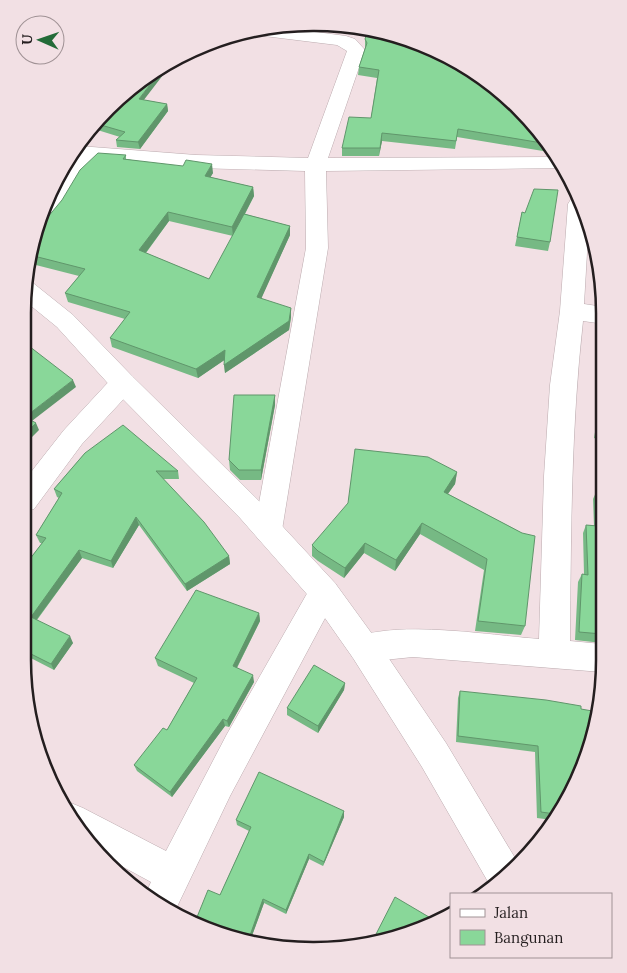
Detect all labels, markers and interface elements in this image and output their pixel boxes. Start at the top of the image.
north arrow [15,15,65,65]
text: U [18,34,36,45]
legend [450,893,612,958]
text: Jalan [493,903,528,922]
text: Bangunan [494,928,563,947]

